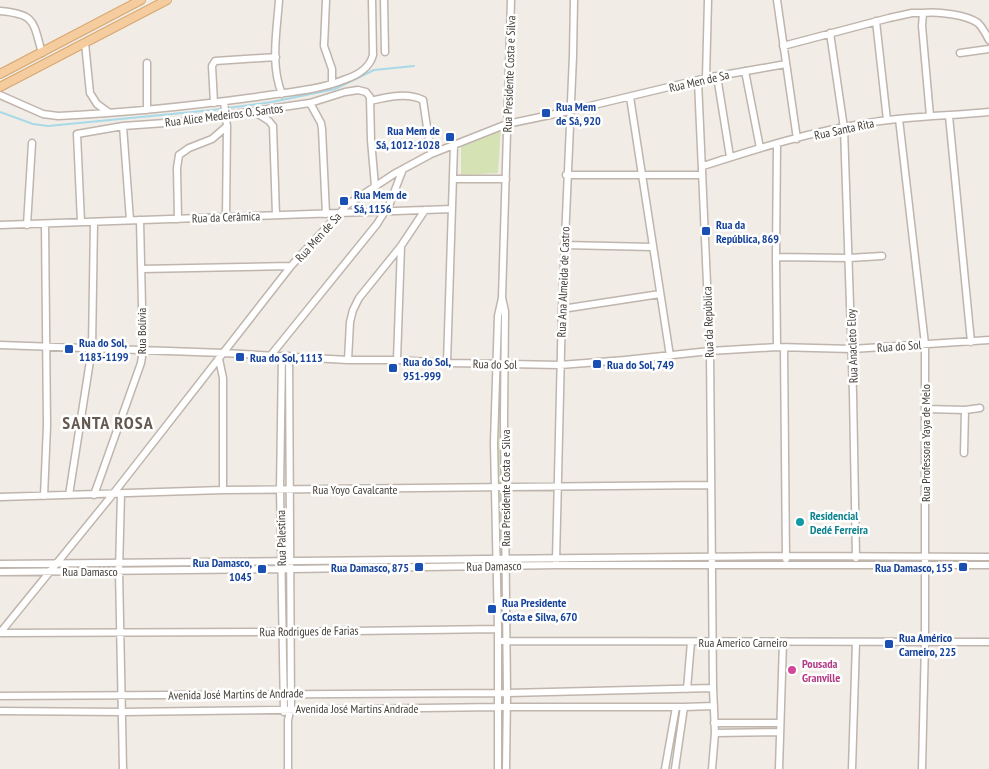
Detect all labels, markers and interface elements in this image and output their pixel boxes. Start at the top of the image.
street label: Rua Presidente Costa e Silva [499,15,519,133]
street label: Rua Men de Sa [667,67,731,95]
place label: Rua Mem de Sá, 920 [556,99,601,128]
street label: Rua Alice Medeiros O. Santos [164,100,284,130]
marker: Rua Mem de Sá, 920 [540,107,552,119]
street label: Rua Santa Rita [813,115,875,143]
place label: Rua Mem de Sá, 1012-1028 [376,123,440,152]
marker: Rua Mem de Sá, 1012-1028 [444,131,456,143]
place label: Rua Mem de Sá, 1156 [354,187,407,216]
marker: Rua Mem de Sá, 1156 [338,195,350,207]
street label: Rua da Cerâmica [191,208,261,226]
street label: Rua Men de Sa [292,209,344,265]
place label: Rua da República, 869 [716,217,779,246]
marker: Rua da República, 869 [700,225,712,237]
street label: Rua Ana Almeida de Castro [554,226,572,338]
street label: Rua da República [699,286,717,358]
street label: Rua Bolívia [134,307,149,354]
street label: Rua Anacleto Eloy [843,308,861,383]
place label: Rua do Sol, 1183-1199 [79,335,129,364]
street label: Rua do Sol [876,337,922,355]
marker: Rua do Sol, 1183-1199 [63,343,75,355]
place label: Rua do Sol, 1113 [250,350,323,365]
marker: Rua do Sol, 1113 [234,351,246,363]
place label: Rua do Sol, 951-999 [403,354,451,383]
street label: Rua do Sol [473,356,518,372]
place label: Rua do Sol, 749 [607,357,674,372]
marker: Rua do Sol, 749 [591,358,603,370]
marker: Rua do Sol, 951-999 [387,362,399,374]
street label: Rua Professora Yaya de Melo [918,384,933,502]
district label: SANTA ROSA [62,411,154,434]
street label: Rua Presidente Costa e Silva [498,429,513,546]
street label: Rua Yoyo Cavalcante [313,482,397,497]
place label: Residencial Dedé Ferreira [810,508,868,537]
street label: Rua Palestina [273,510,289,566]
marker: Residencial Dedé Ferreira [794,516,806,528]
place label: Rua Damasco, 1045 [193,555,252,584]
street label: Rua Damasco [466,558,522,574]
place label: Rua Damasco, 875 [331,560,409,575]
place label: Rua Damasco, 155 [875,560,953,575]
marker: Rua Damasco, 875 [413,561,425,573]
marker: Rua Damasco, 155 [957,561,969,573]
marker: Rua Damasco, 1045 [256,563,268,575]
street label: Rua Damasco [62,564,118,579]
place label: Rua Presidente Costa e Silva, 670 [502,595,578,624]
marker: Rua Presidente Costa e Silva, 670 [486,603,498,615]
street label: Rua Rodrigues de Farias [259,623,359,639]
place label: Rua Américo Carneiro, 225 [899,630,956,659]
street label: Rua Americo Carneiro [699,635,787,650]
marker: Rua Américo Carneiro, 225 [883,638,895,650]
place label: Pousada Granville [802,656,840,685]
marker: Pousada Granville [786,664,798,676]
street label: Avenida José Martins de Andrade [168,685,304,703]
street label: Avenida José Martins Andrade [296,701,418,716]

